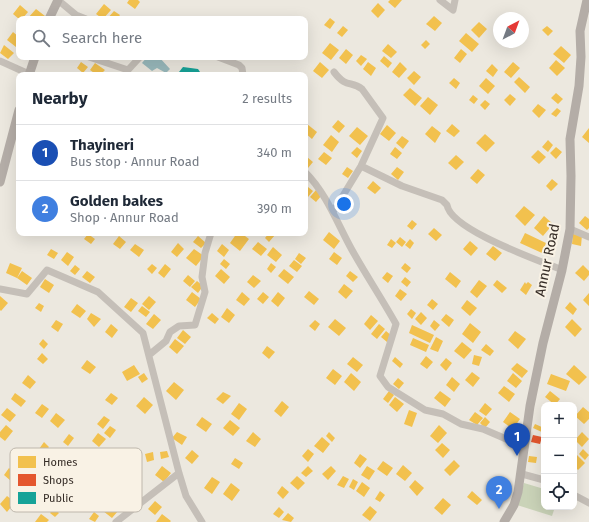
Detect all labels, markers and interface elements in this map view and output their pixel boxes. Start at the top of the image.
north arrow [493,12,529,48]
search box [16,16,308,60]
icon: search [30,27,52,49]
text: Search here [62,29,142,47]
text: Nearby [32,88,87,109]
text: 2 results [242,91,292,106]
text: Thayineri [70,136,134,154]
text: 1 [42,145,48,160]
text: 340 m [257,145,292,160]
text: Bus stop · Annur Road [70,154,200,169]
text: Golden bakes [70,192,163,210]
your location [334,194,354,214]
text: 2 [42,201,48,216]
text: 390 m [257,201,292,216]
text: Shop · Annur Road [70,210,179,225]
street label: Annur Road [531,222,563,298]
map controls [541,402,577,510]
button: + [541,402,577,438]
pin: 1 [504,423,530,456]
button: − [541,438,577,474]
legend [10,448,142,512]
text: Homes [43,456,77,469]
text: Shops [43,474,74,487]
button: locate [541,474,577,510]
pin: 2 [486,476,512,509]
text: Public [43,492,74,505]

